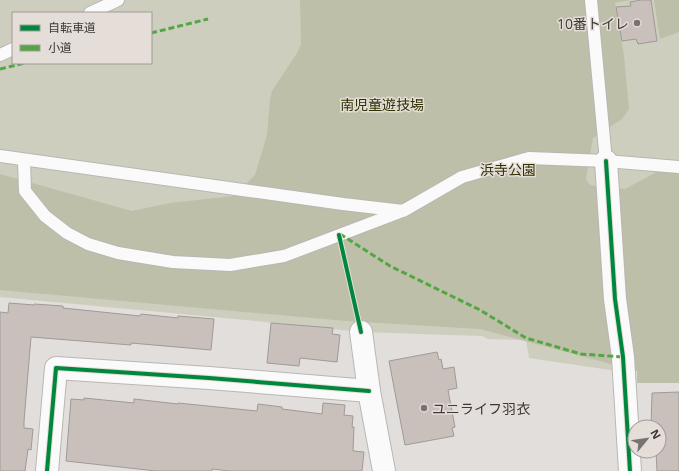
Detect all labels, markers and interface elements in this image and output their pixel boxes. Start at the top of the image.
legend [12,12,152,64]
place label: 10番トイレ [557,14,629,33]
marker: 10番トイレ [632,18,642,28]
text: 自転車道 [48,19,96,36]
text: 小道 [48,39,72,56]
park label: 南児童遊技場 [340,95,424,114]
park label: 浜寺公園 [480,160,536,179]
place label: ユニライフ羽衣 [432,399,530,418]
marker: ユニライフ羽衣 [419,403,429,413]
north arrow [627,419,667,459]
text: N [647,426,665,441]

